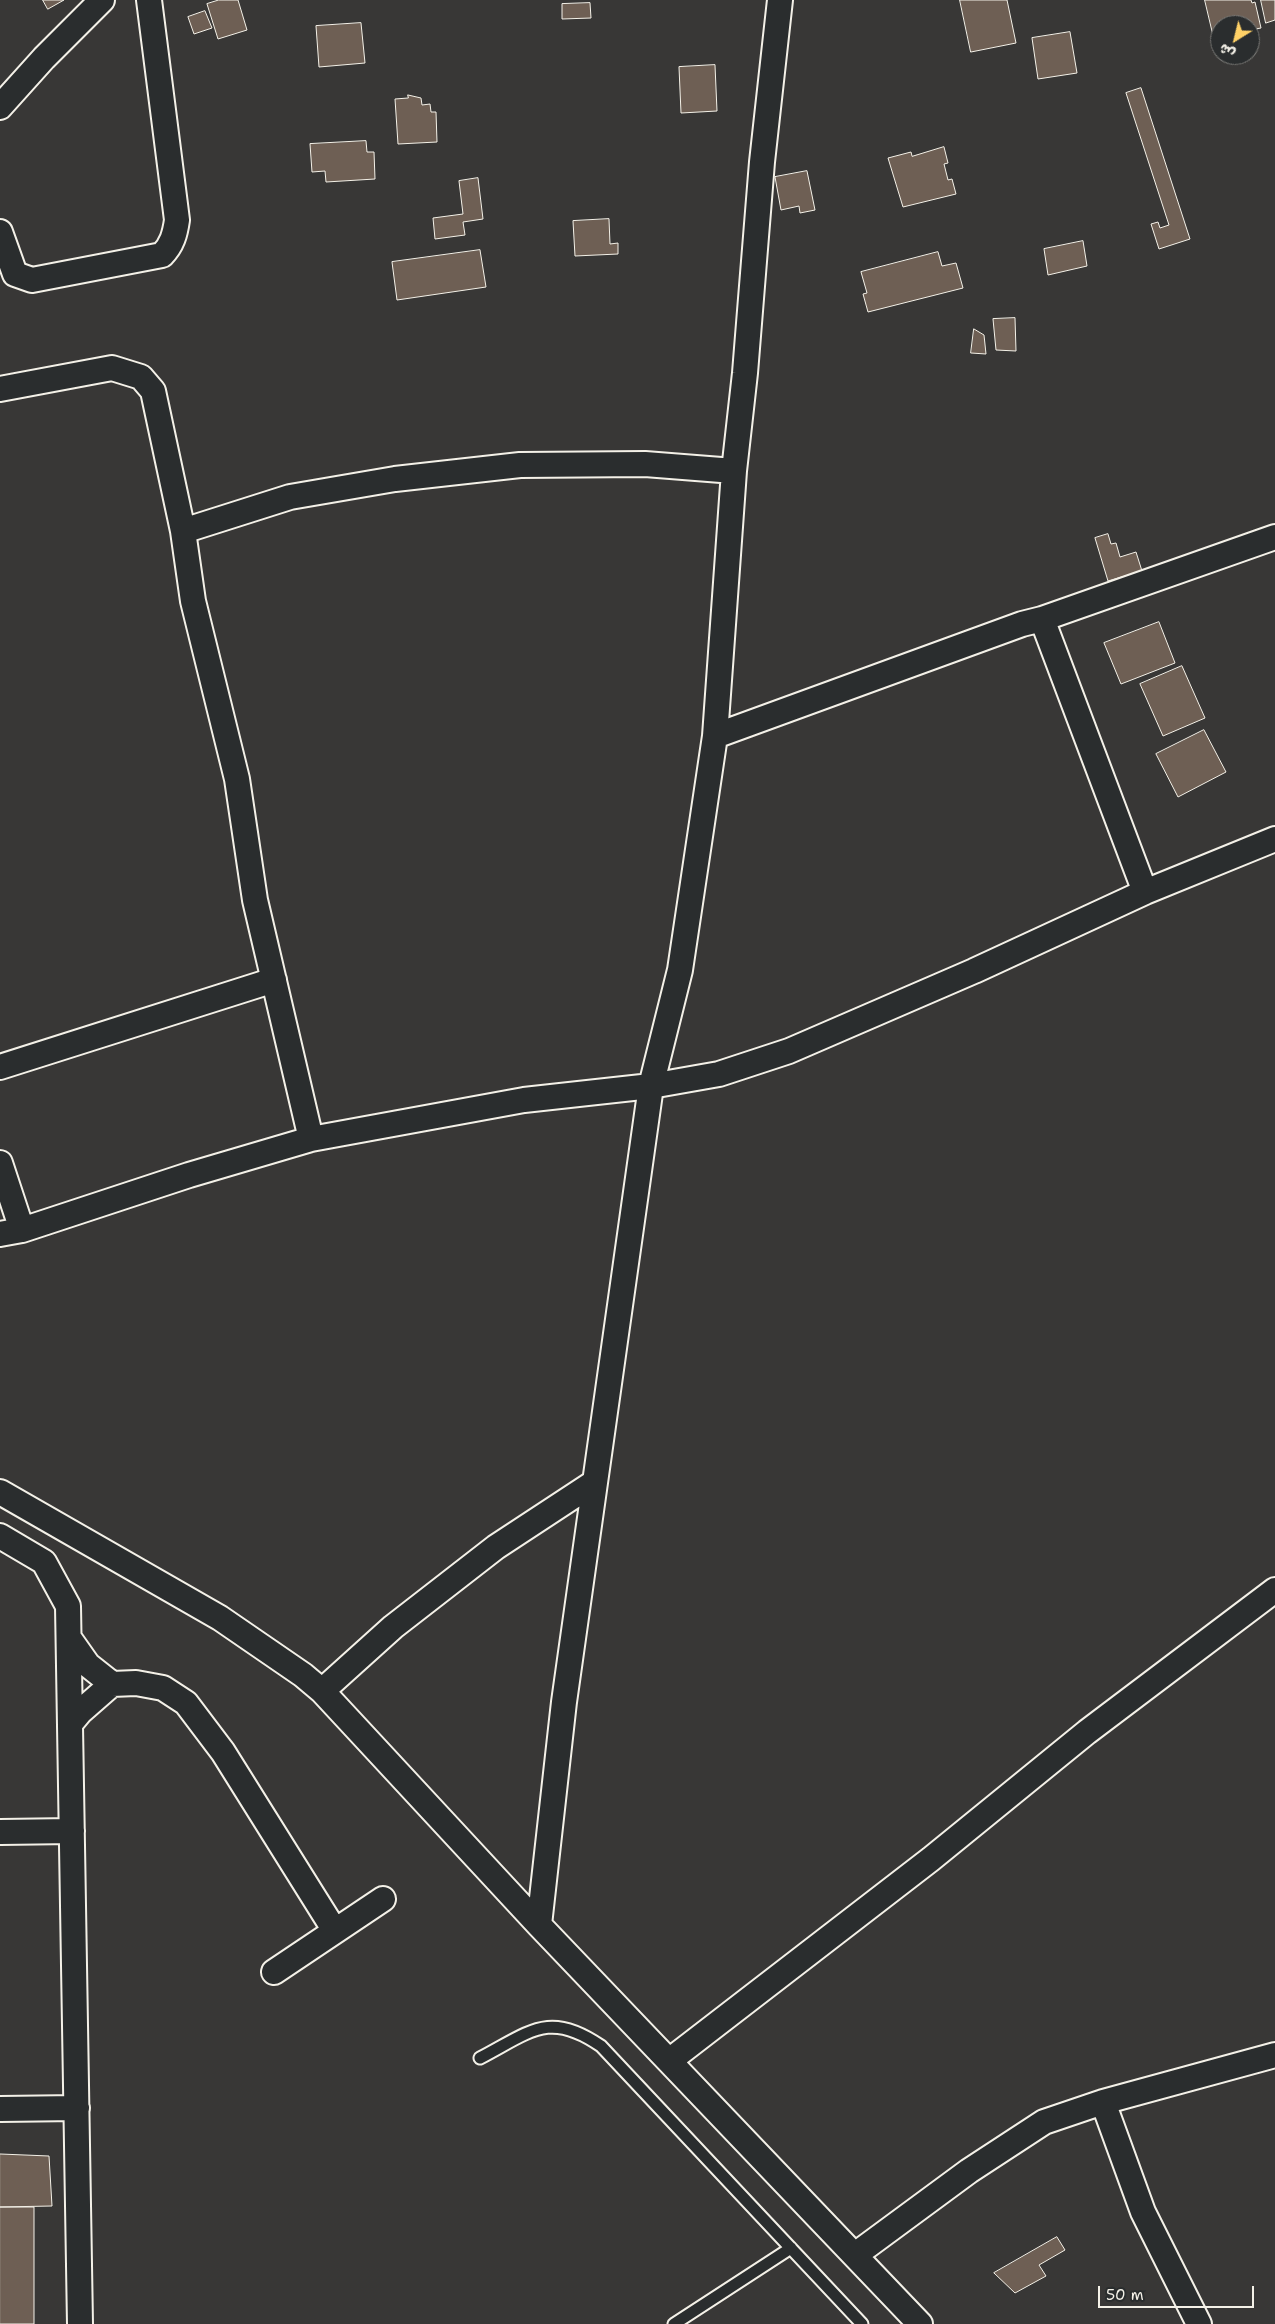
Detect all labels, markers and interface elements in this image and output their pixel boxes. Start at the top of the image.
north arrow [1210,15,1260,65]
text: ش [1215,40,1238,63]
scale bar [1100,2276,1256,2308]
text: 50 m [1106,2285,1144,2305]

